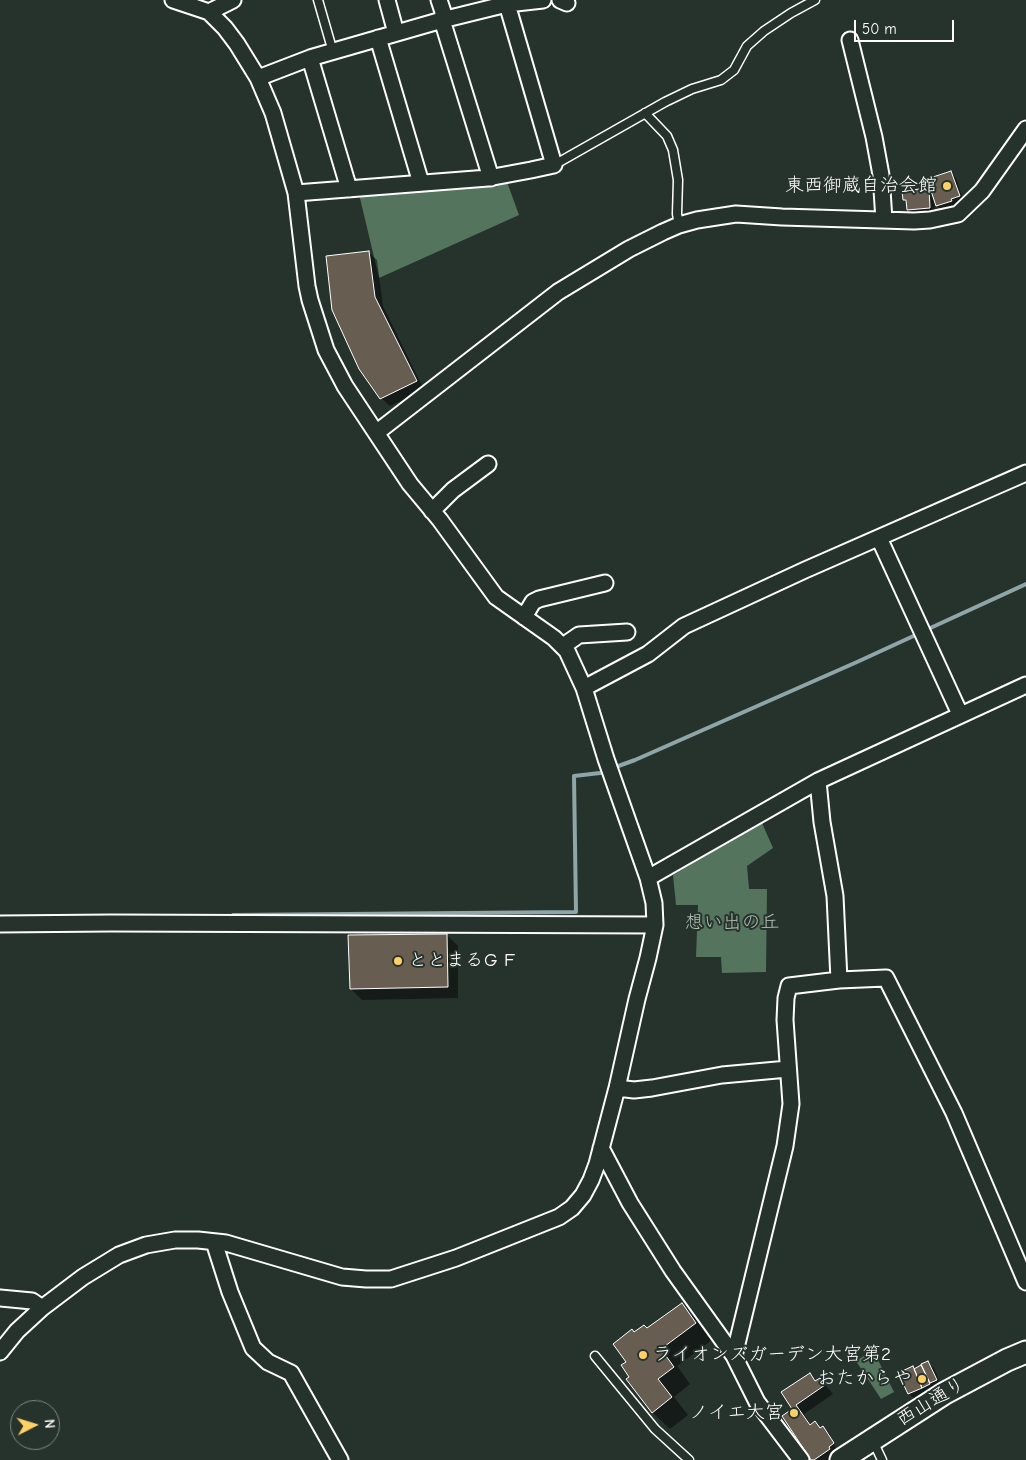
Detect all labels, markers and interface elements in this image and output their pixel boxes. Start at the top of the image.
scale bar [856,10,956,42]
text: 50 m [862,20,897,38]
place label: 東西御蔵自治会館 [785,175,937,197]
marker: 東西御蔵自治会館 [941,180,953,192]
park label: 想い出の丘 [685,912,779,934]
place label: ととまるG F [408,950,515,972]
marker: ととまるG F [392,955,404,967]
place label: ライオンズガーデン大宮第2 [653,1344,891,1366]
marker: ライオンズガーデン大宮第2 [637,1349,649,1361]
place label: おたからや [817,1368,912,1390]
street label: 西山通り [893,1373,969,1431]
marker: おたからや [916,1373,928,1385]
north arrow [10,1400,60,1450]
place label: ノイエ大宮 [689,1402,784,1424]
marker: ノイエ大宮 [788,1407,800,1419]
text: N [41,1418,58,1429]

